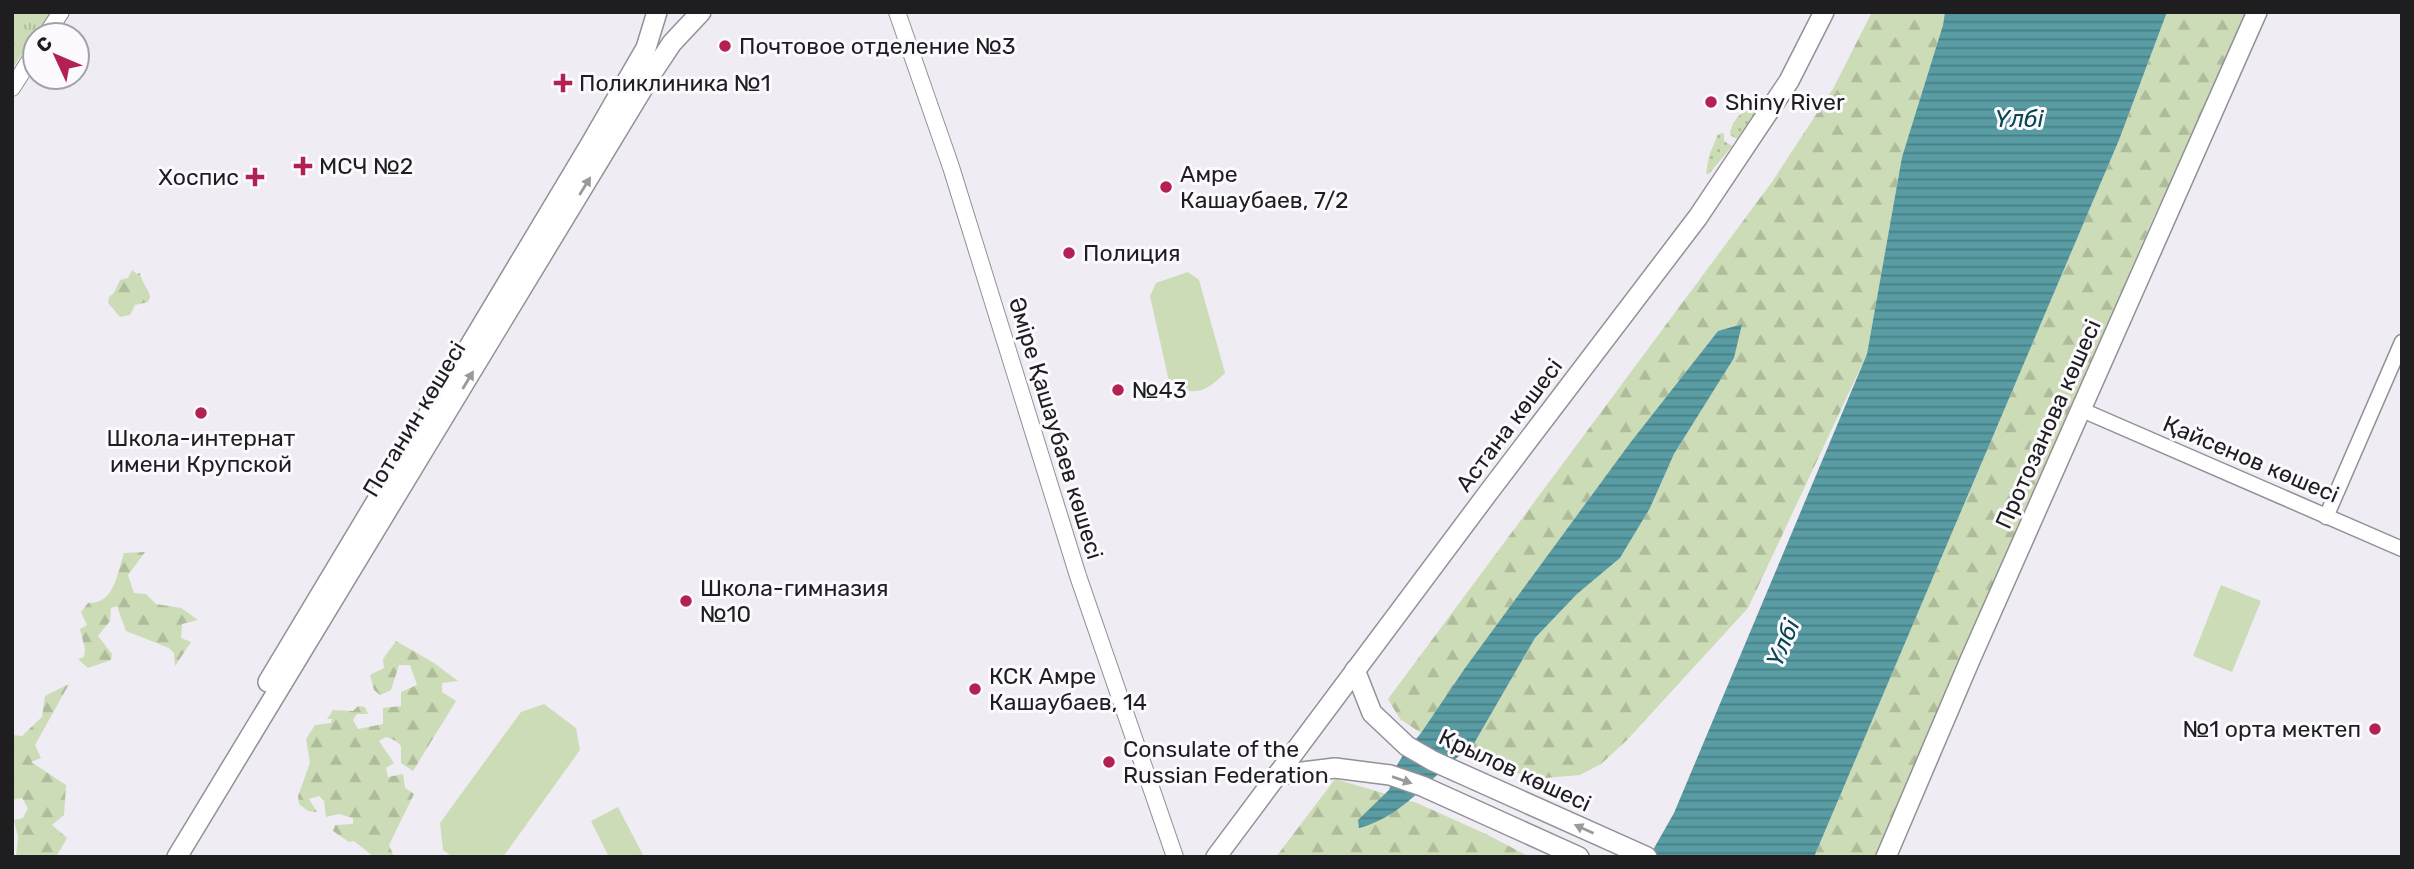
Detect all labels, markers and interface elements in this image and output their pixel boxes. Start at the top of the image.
north arrow [21,21,91,91]
text: С [31,32,57,57]
place label: Почтовое отделение №3 [739,32,1016,60]
marker: Почтовое отделение №3 [717,38,733,54]
place label: Поликлиника №1 [579,69,771,97]
marker: Поликлиника №1 [553,73,573,93]
place label: Shiny River [1725,88,1845,116]
marker: Shiny River [1703,94,1719,110]
water label: Үлбі [1994,105,2045,133]
place label: МСЧ №2 [319,152,413,180]
marker: МСЧ №2 [293,156,313,176]
place label: Амре Кашаубаев, 7/2 [1180,160,1349,214]
place label: Хоспис [158,163,239,191]
marker: Хоспис [245,167,265,187]
one-way arrow [579,176,592,195]
marker: Амре Кашаубаев, 7/2 [1158,179,1174,195]
place label: Полиция [1083,239,1181,267]
marker: Полиция [1061,245,1077,261]
street label: Әміре Қашаубаев көшесі [1003,294,1109,562]
street label: Протозанова көшесі [1989,315,2107,533]
street label: Потанин көшесі [357,336,471,502]
street label: Астана көшесі [1450,353,1568,497]
one-way arrow [461,371,474,390]
place label: №43 [1132,376,1187,404]
marker: №43 [1110,382,1126,398]
marker: Школа-интернат имени Крупской [193,405,209,421]
street label: Қайсенов көшесі [2159,409,2343,509]
place label: Школа-интернат имени Крупской [107,424,296,478]
place label: Школа-гимназия №10 [700,574,889,628]
marker: Школа-гимназия №10 [678,593,694,609]
water label: Үлбі [1761,614,1806,671]
place label: КСК Амре Кашаубаев, 14 [989,662,1147,716]
marker: КСК Амре Кашаубаев, 14 [967,681,983,697]
place label: №1 орта мектеп [2183,715,2361,743]
marker: №1 орта мектеп [2367,721,2383,737]
street label: Крылов көшесі [1435,723,1595,817]
place label: Consulate of the Russian Federation [1123,735,1329,789]
marker: Consulate of the Russian Federation [1101,754,1117,770]
one-way arrow [1392,775,1413,786]
one-way arrow [1574,823,1594,835]

